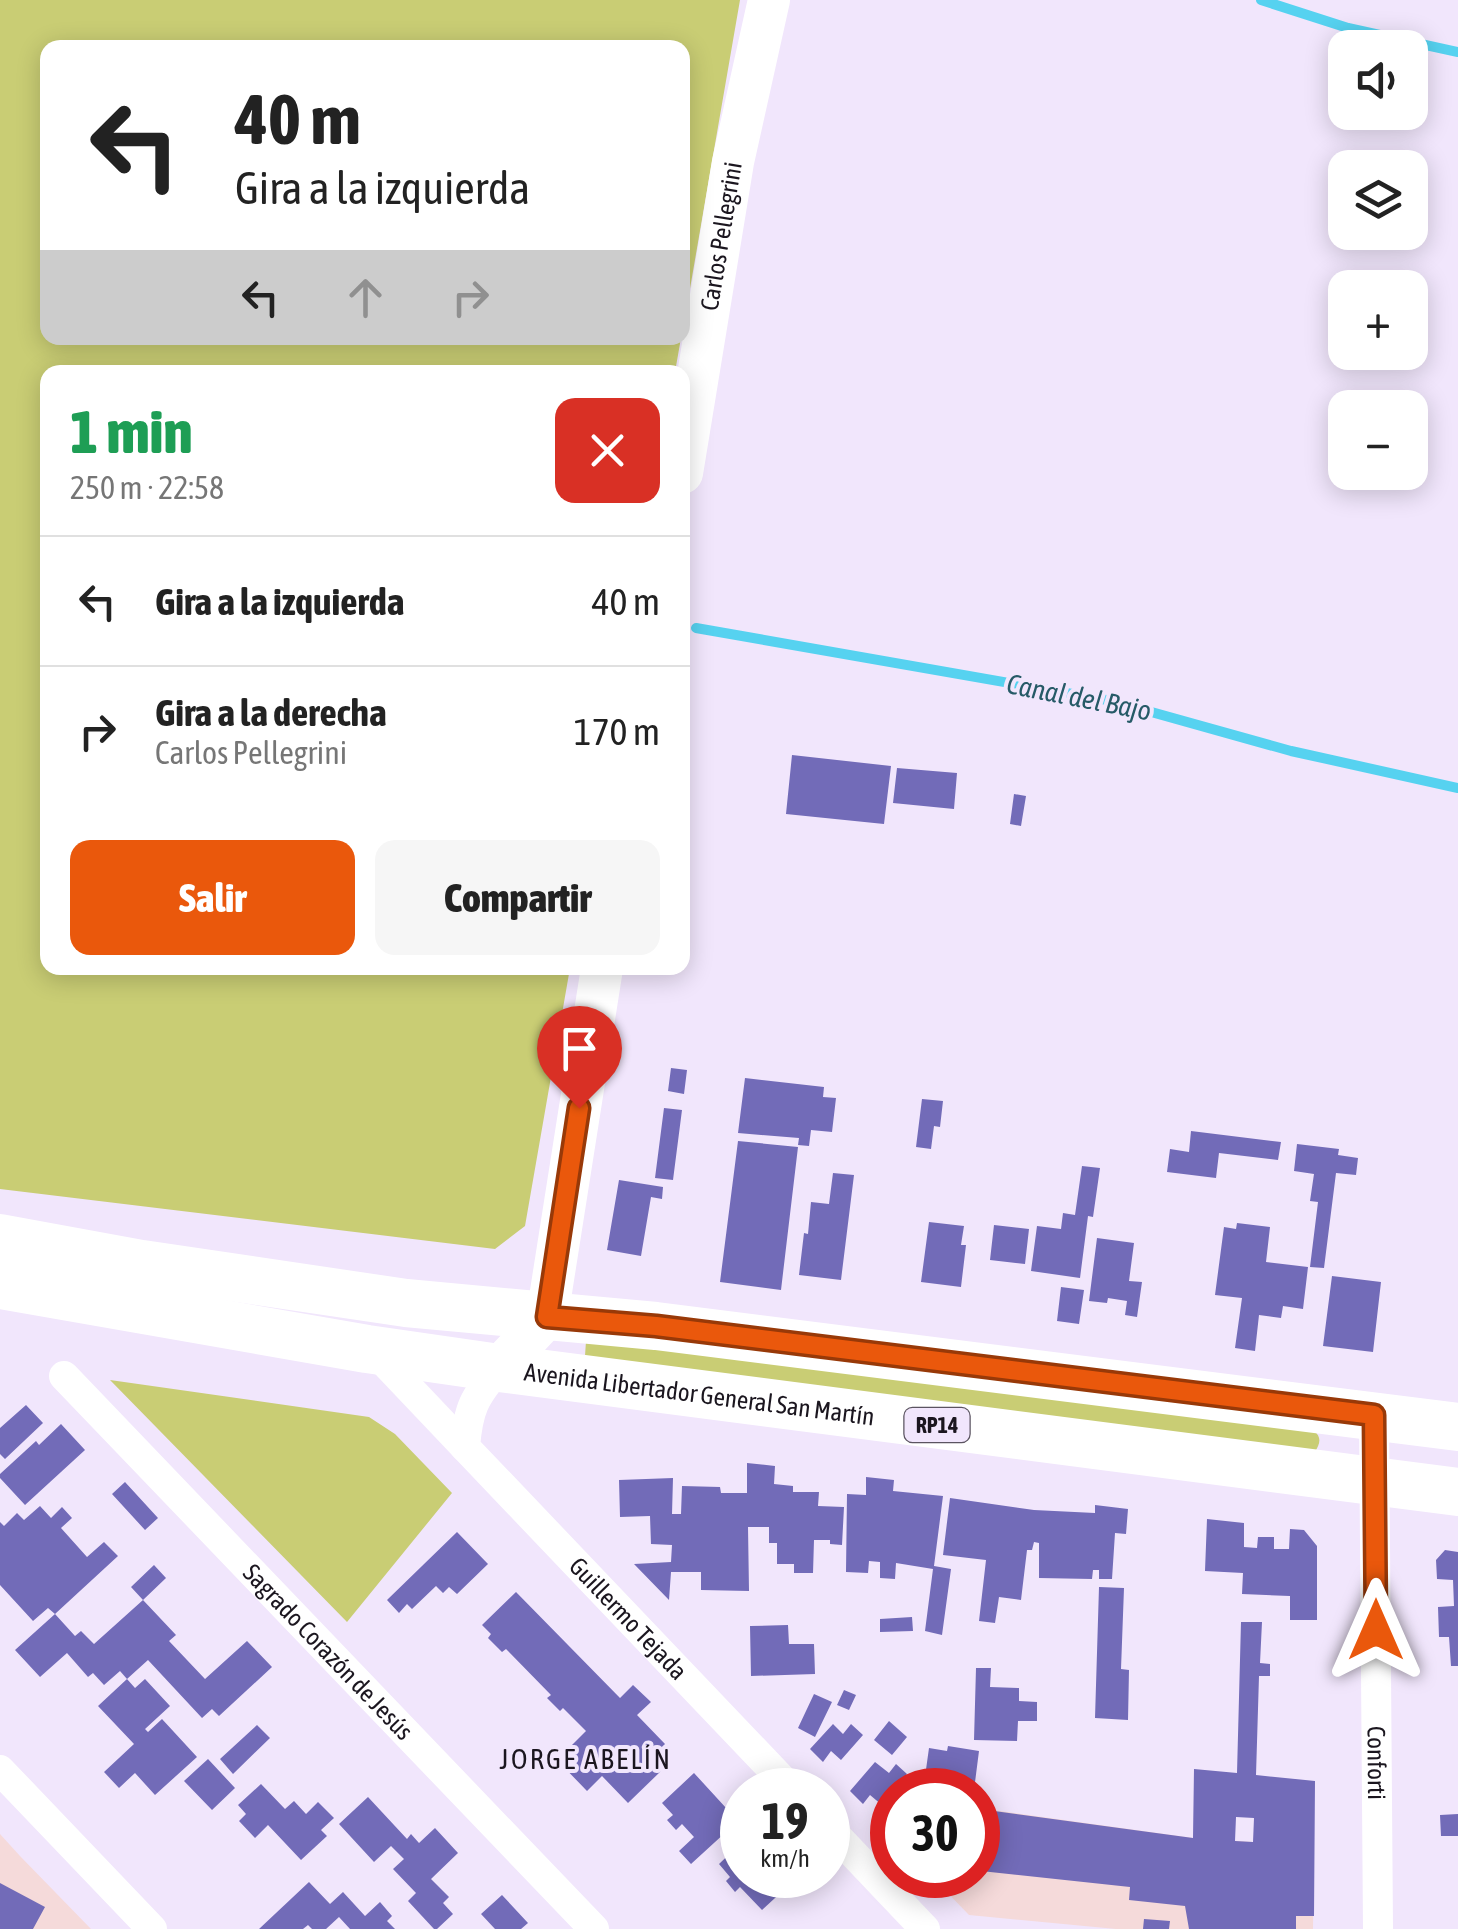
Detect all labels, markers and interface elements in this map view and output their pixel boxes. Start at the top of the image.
map controls [1328,30,1428,490]
button: sound [1328,30,1428,130]
text: 40 m [235,79,361,159]
icon: left [70,80,200,210]
button: layers [1328,150,1428,250]
street label: Carlos Pellegrini [695,160,747,313]
text: Gira a la izquierda [235,162,530,214]
icon: left [233,270,288,325]
icon: ahead [338,270,393,325]
icon: right [443,270,498,325]
button: + [1328,270,1428,370]
button: − [1328,390,1428,490]
text: 1 min [70,397,193,466]
button: close [555,398,660,503]
text: 250 m · 22:58 [70,469,224,506]
icon: left [70,574,125,629]
text: Gira a la izquierda [155,580,404,623]
text: 40 m [592,580,660,623]
water label: Canal del Bajo [1004,667,1154,727]
text: Gira a la derecha [155,691,387,734]
icon: right [70,704,125,759]
text: 170 m [574,710,660,753]
text: Carlos Pellegrini [155,734,347,771]
button: Salir [70,840,355,955]
button: Compartir [375,840,660,955]
pin [537,1006,622,1109]
icon: arrive [552,1021,607,1076]
street label: Avenida Libertador General San Martín [523,1357,876,1430]
road number: RP14 [904,1408,970,1442]
street label: Guillermo Tejada [564,1552,693,1685]
street label: Sagrado Corazón de Jesús [238,1558,419,1745]
position arrow [1324,1578,1428,1682]
street label: Conforti [1362,1726,1391,1800]
district label: JORGE ABELÍN [499,1743,673,1775]
speed limit sign: 30 [870,1768,1000,1898]
text: 19 [761,1792,808,1850]
text: km/h [760,1844,810,1872]

